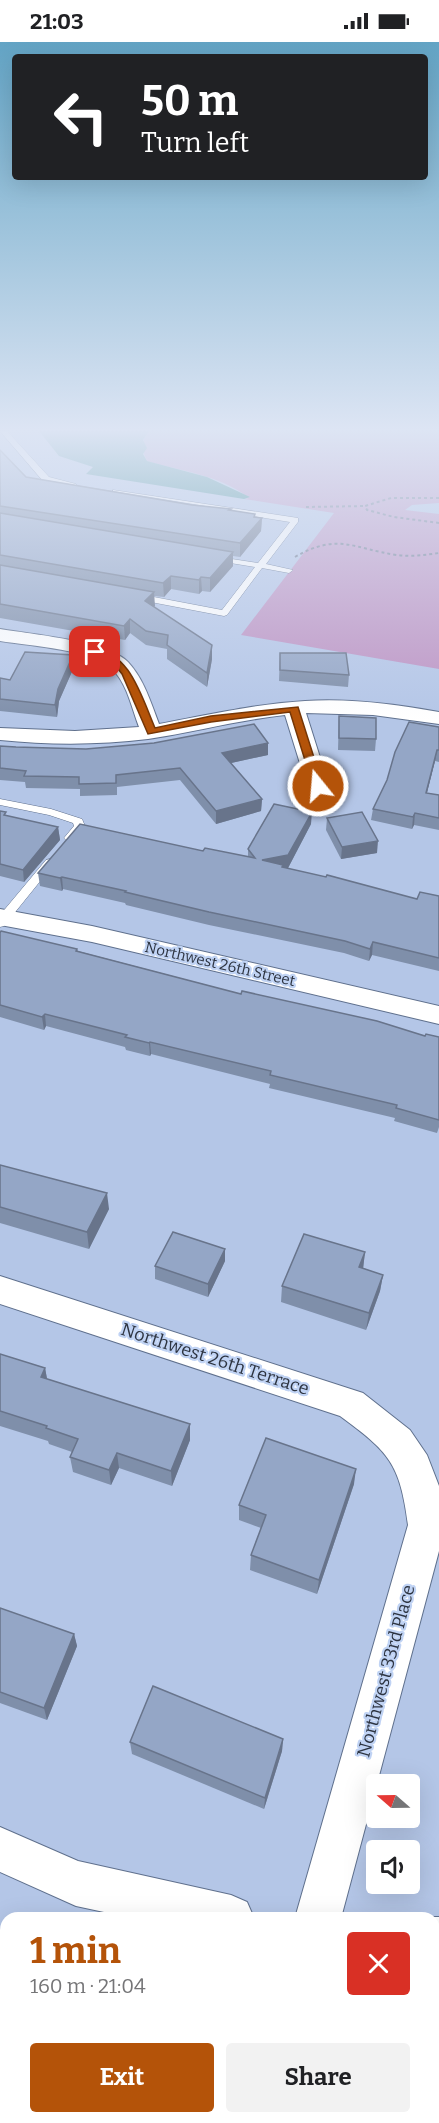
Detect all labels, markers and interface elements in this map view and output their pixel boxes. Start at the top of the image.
text: 21:03 [30,8,84,35]
text: 50 m [141,76,238,126]
icon: left [42,78,120,156]
text: Turn left [141,127,249,159]
pin [69,626,120,677]
icon: arrive [78,635,111,668]
position arrow [286,754,350,818]
street label: Northwest 26th Street [143,938,297,990]
street label: Northwest 26th Terrace [118,1318,312,1400]
street label: Northwest 33rd Place [352,1582,420,1760]
north arrow [366,1774,420,1828]
map controls [366,1774,420,1894]
button: sound [366,1840,420,1894]
text: 1 min [30,1929,121,1973]
button: close [347,1932,410,1995]
text: 160 m · 21:04 [30,1974,146,1998]
button: Exit [30,2043,214,2112]
button: Share [226,2043,410,2112]

